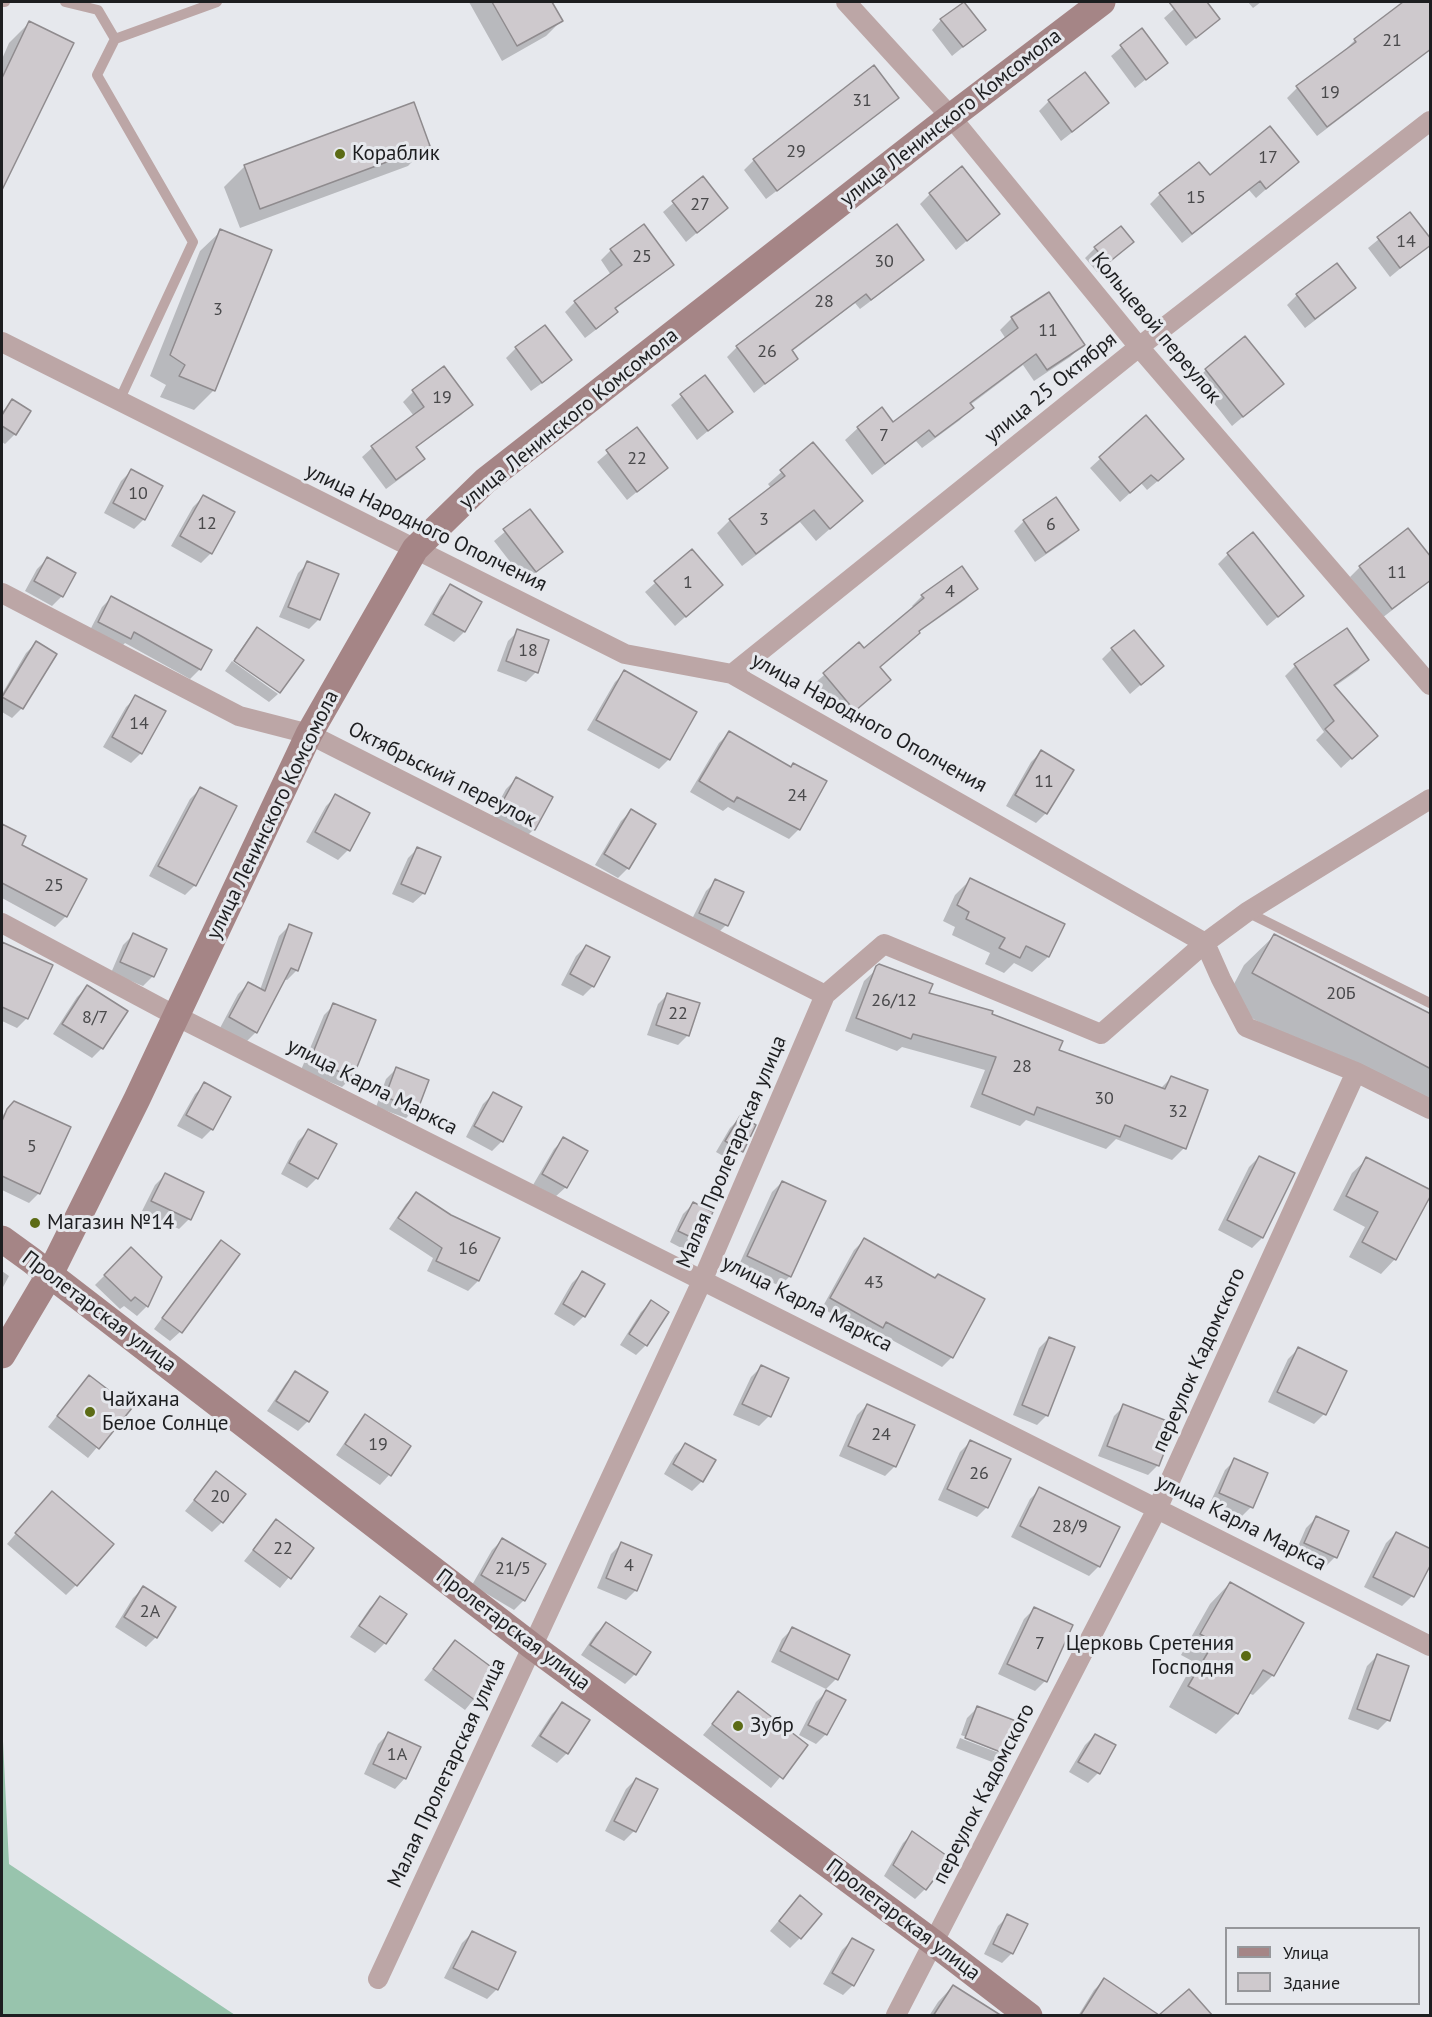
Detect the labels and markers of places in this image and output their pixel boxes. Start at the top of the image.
place label: Кораблик [352,141,440,167]
marker: Кораблик [333,147,347,161]
place label: Магазин №14 [47,1210,174,1236]
marker: Магазин №14 [28,1216,42,1230]
place label: Чайхана Белое Солнце [102,1387,228,1437]
marker: Чайхана Белое Солнце [83,1405,97,1419]
place label: Церковь Сретения Господня [1066,1631,1234,1681]
marker: Церковь Сретения Господня [1239,1649,1253,1663]
place label: Зубр [750,1713,794,1739]
marker: Зубр [731,1719,745,1733]

